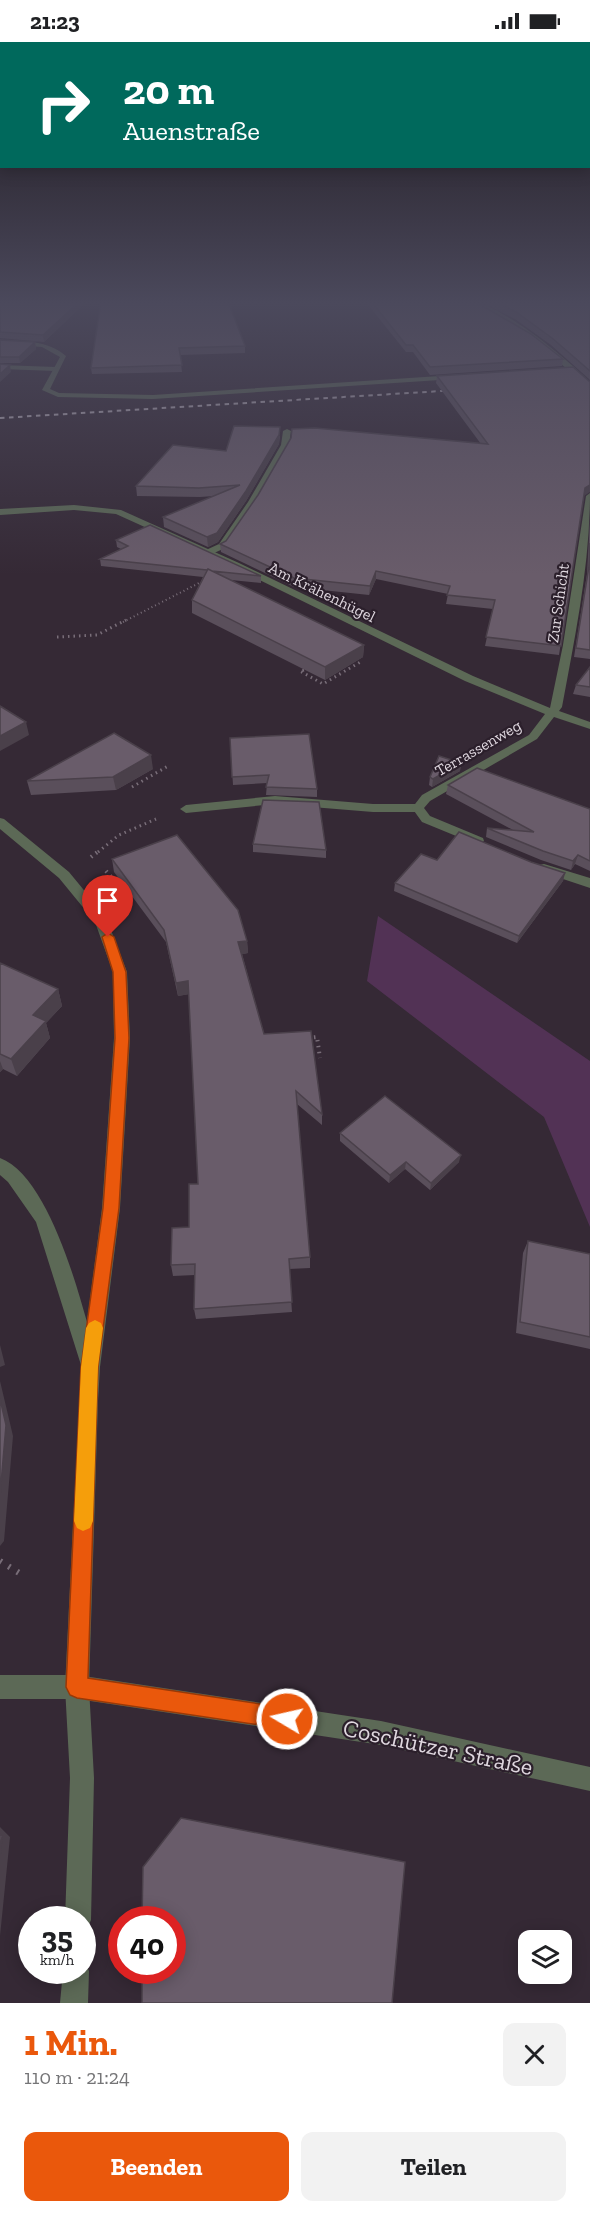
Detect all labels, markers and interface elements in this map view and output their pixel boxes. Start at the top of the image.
text: 21:23 [30,8,80,35]
text: 20 m [123,64,214,115]
icon: right [24,66,102,144]
text: Auenstraße [123,115,260,147]
street label: Am Krähenhügel [265,558,379,626]
street label: Zur Schicht [543,562,573,644]
street label: Terrassenweg [432,716,525,780]
pin [82,875,133,937]
icon: arrive [91,884,124,917]
position arrow [255,1687,319,1751]
street label: Coschützer Straße [341,1713,535,1781]
speed limit sign: 40 [108,1906,186,1984]
text: 35 [41,1920,73,1956]
map controls [518,1930,572,1984]
button: layers [518,1930,572,1984]
text: km/h [40,1951,74,1969]
text: 1 Min. [24,2021,118,2064]
button: close [503,2023,566,2086]
text: 110 m · 21:24 [24,2065,130,2089]
button: Beenden [24,2132,289,2201]
button: Teilen [301,2132,566,2201]

